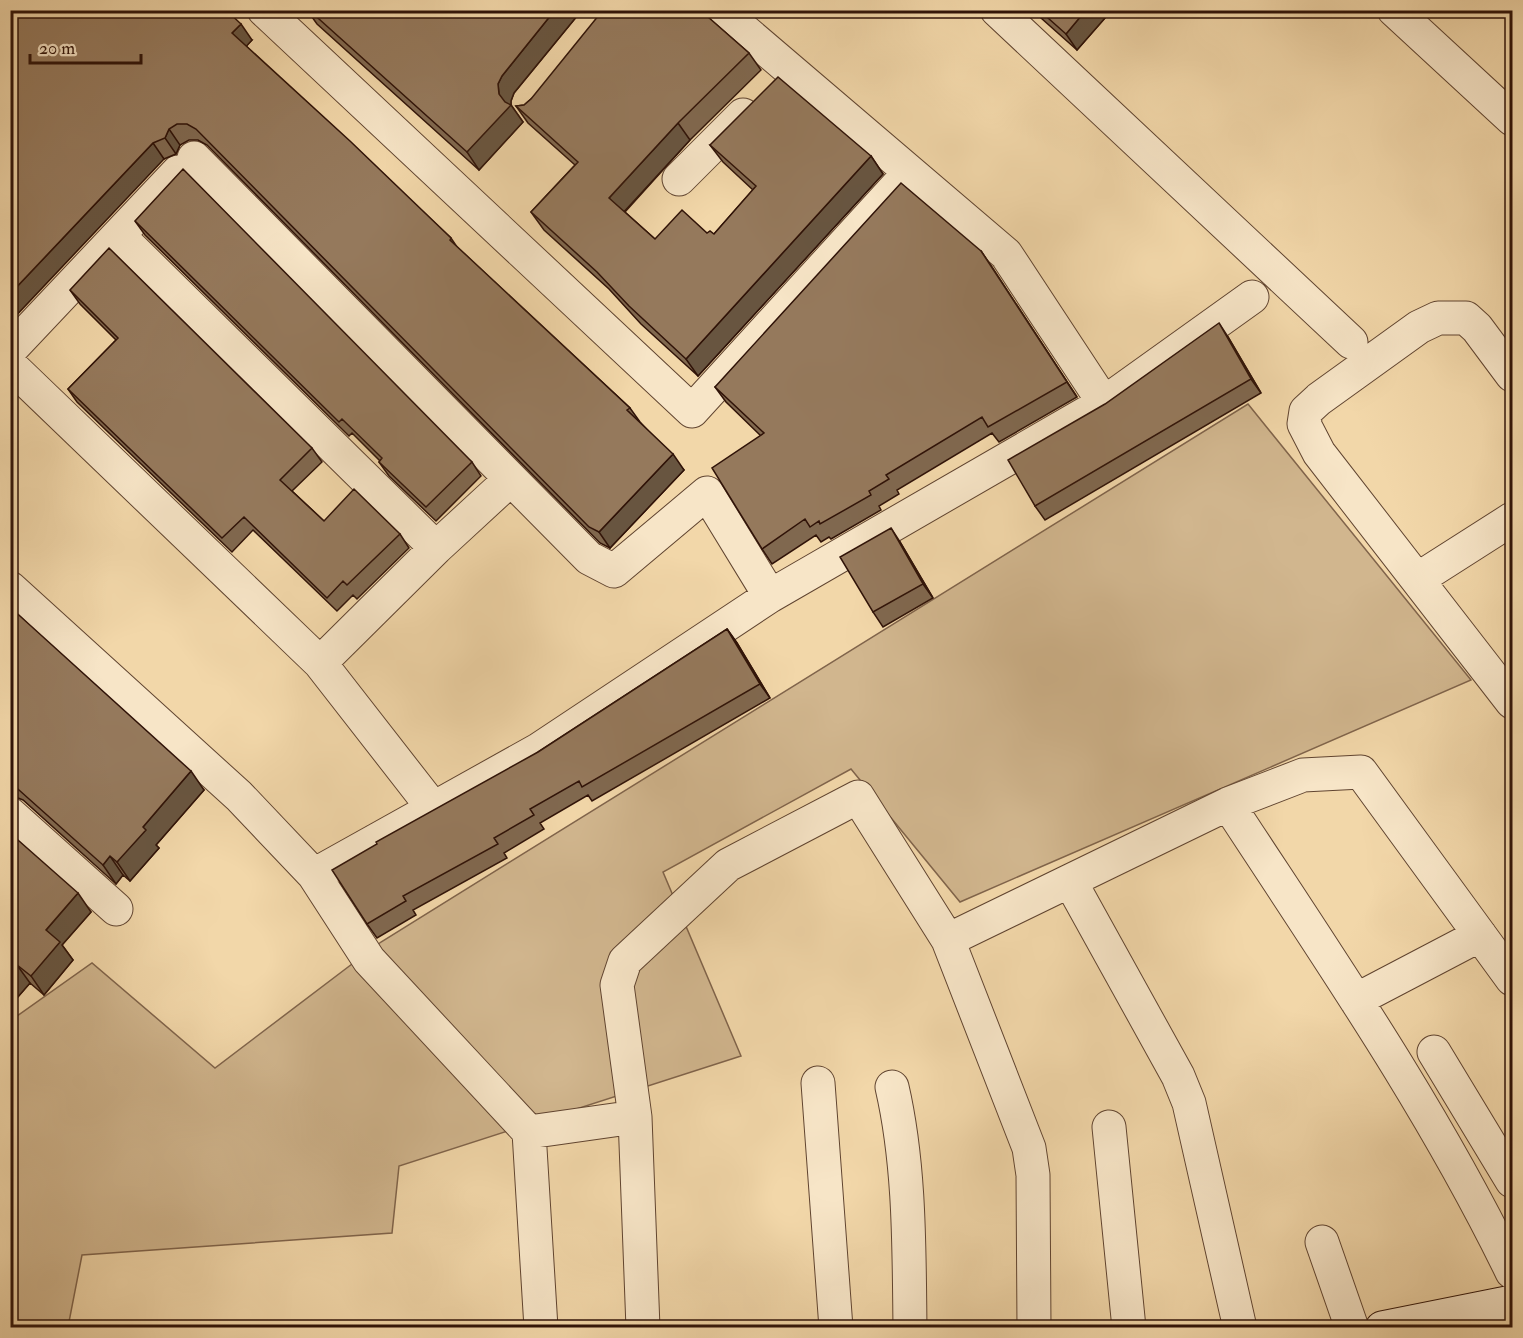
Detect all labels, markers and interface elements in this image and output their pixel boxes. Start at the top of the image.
scale bar [30,27,141,65]
text: 20 m [39,37,75,60]

